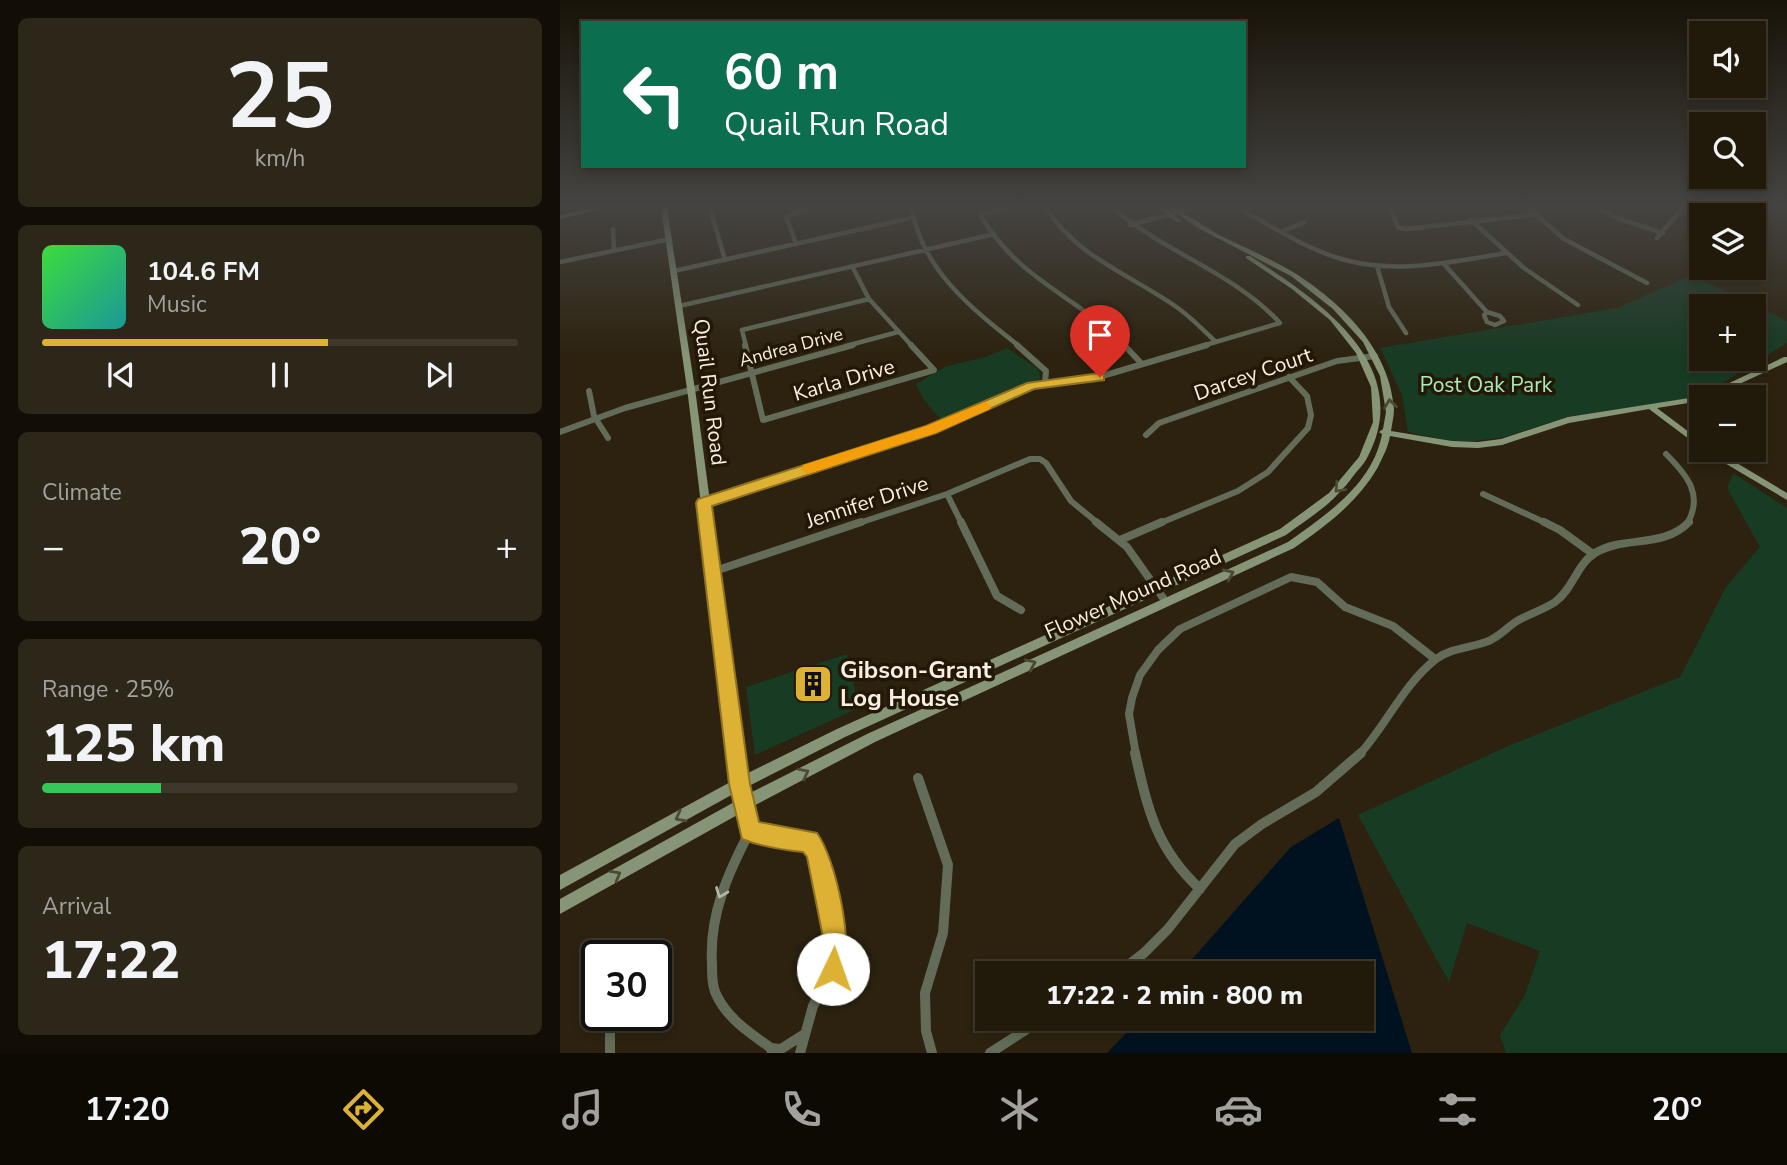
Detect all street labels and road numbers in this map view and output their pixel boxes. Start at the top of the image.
street label: Quail Run Road [687,317,733,467]
street label: Andrea Drive [736,322,846,372]
street label: Darcey Court [1190,341,1316,407]
street label: Karla Drive [790,352,898,408]
street label: Jennifer Drive [801,469,932,535]
street label: Flower Mound Road [1040,542,1226,646]

